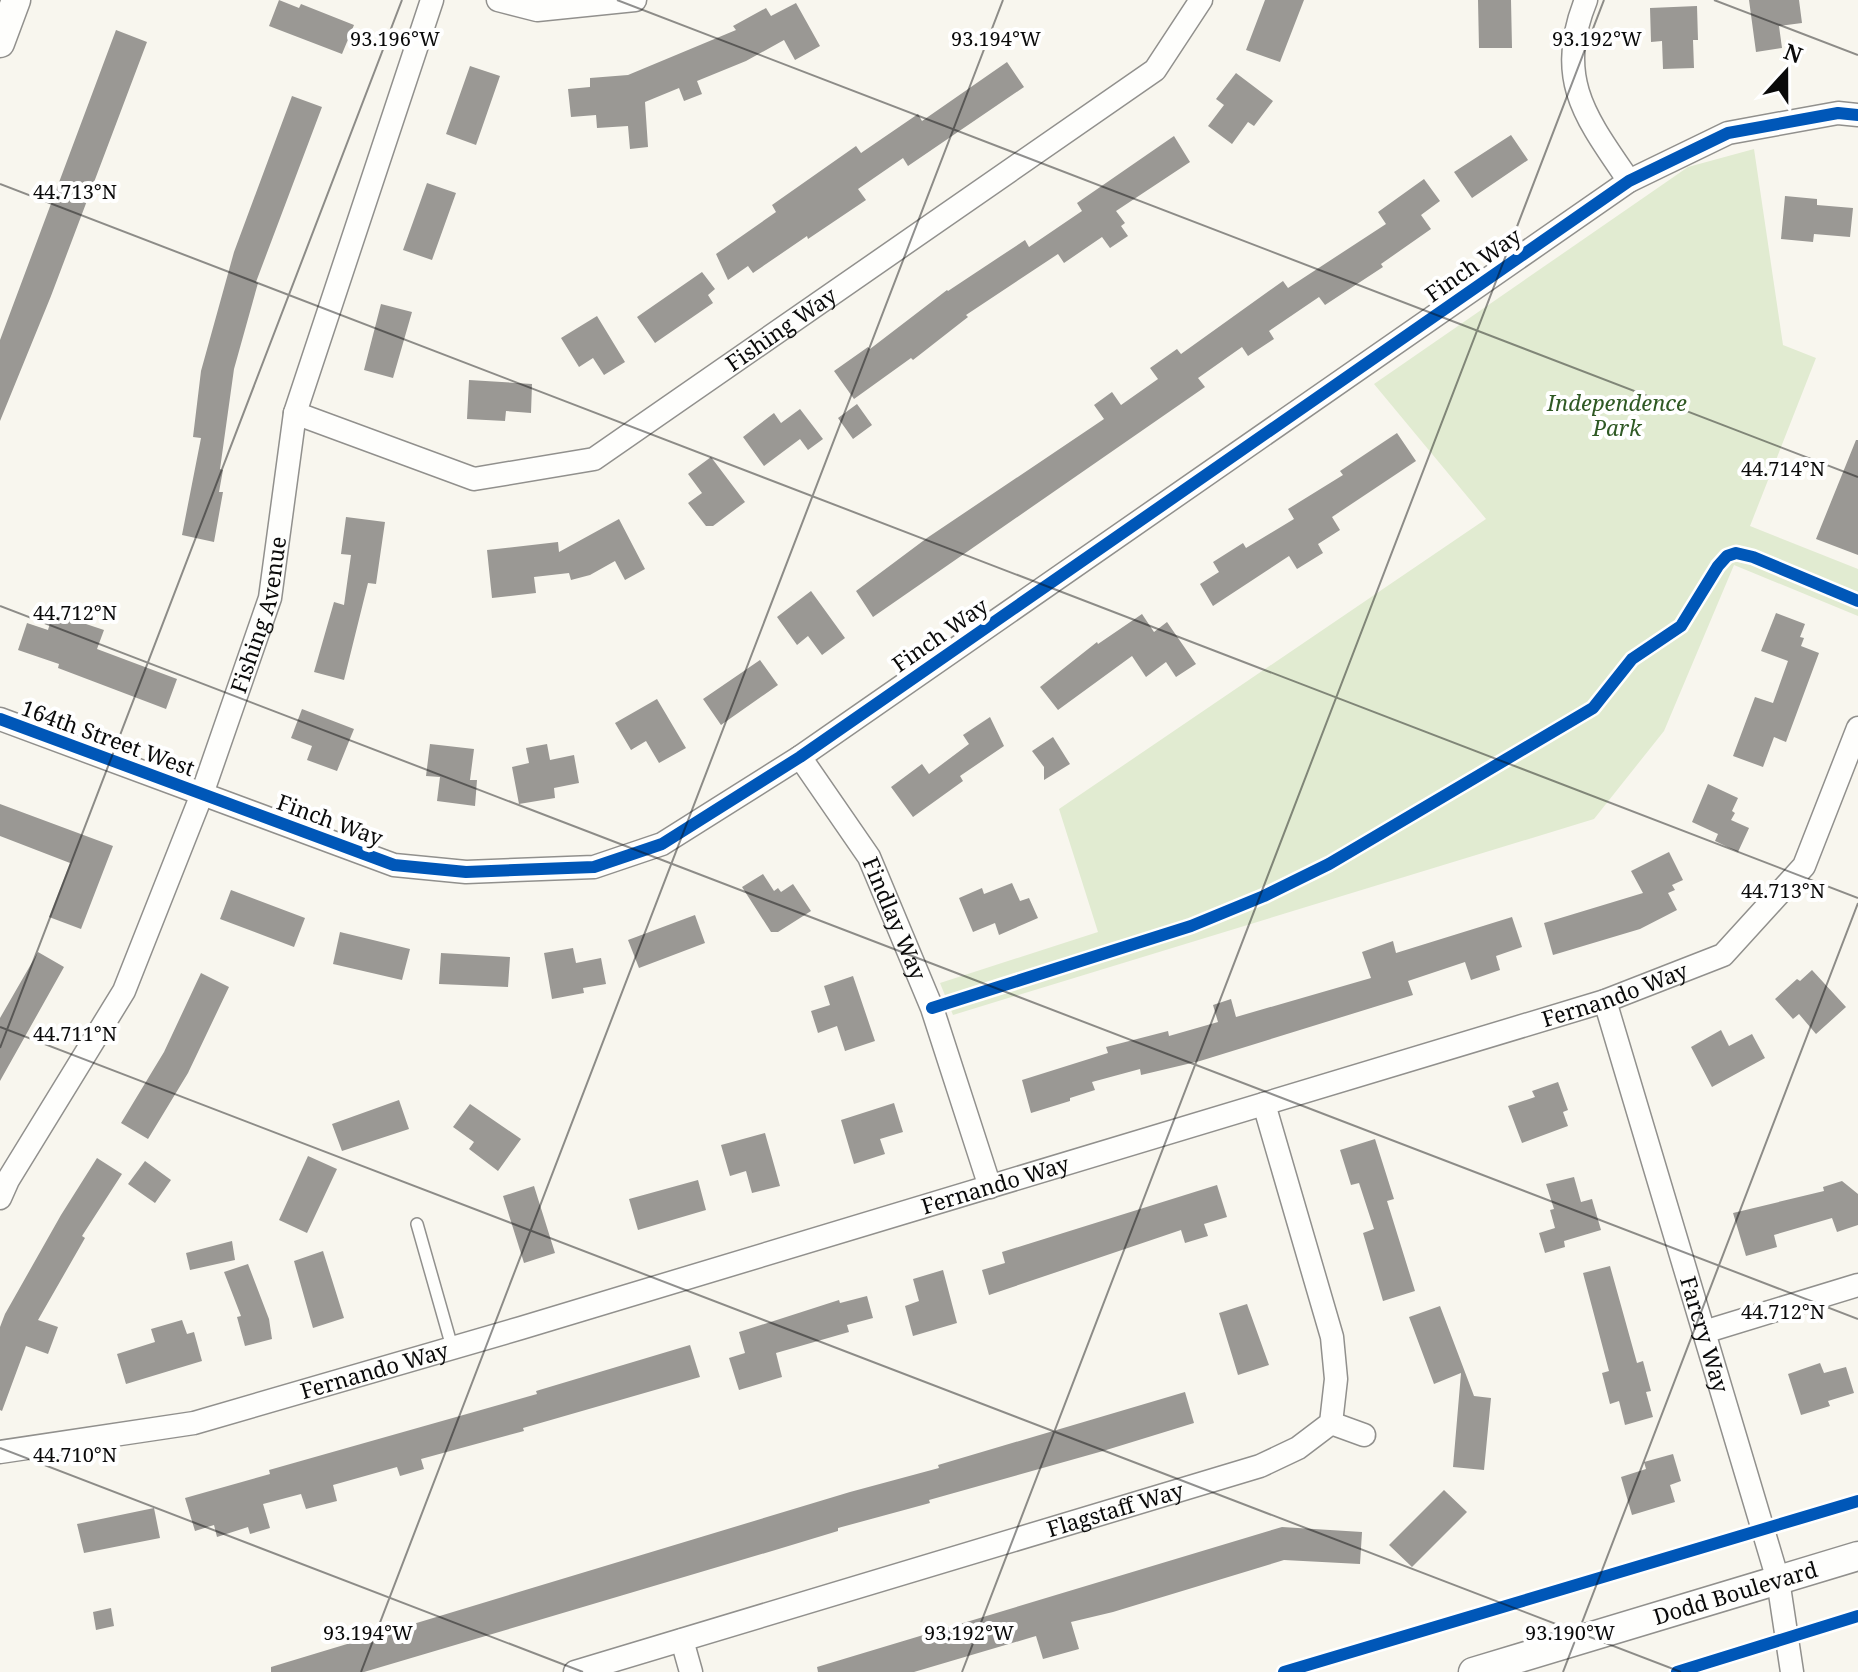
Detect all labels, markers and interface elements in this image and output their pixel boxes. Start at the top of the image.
text: 93.196°W [350,25,440,52]
text: 93.194°W [951,25,1041,52]
text: 93.192°W [1552,25,1642,52]
north arrow [1746,32,1826,112]
text: N [1780,35,1807,70]
text: 44.713°N [33,178,117,205]
street label: Finch Way [1419,220,1527,308]
street label: Fishing Way [719,279,842,377]
park label: Independence Park [1546,387,1687,442]
text: 44.714°N [1741,455,1825,482]
street label: Fishing Avenue [222,534,292,697]
street label: Finch Way [886,590,994,678]
text: 44.712°N [33,599,117,626]
street label: 164th Street West [17,692,199,782]
street label: Finch Way [273,786,388,852]
street label: Findlay Way [857,852,935,985]
text: 44.713°N [1741,877,1825,904]
street label: Fernando Way [1538,954,1692,1033]
text: 44.711°N [33,1020,117,1047]
street label: Fernando Way [917,1147,1073,1220]
street label: Farcry Way [1674,1272,1737,1397]
text: 44.712°N [1741,1298,1825,1325]
street label: Fernando Way [297,1334,452,1405]
text: 44.710°N [33,1441,117,1468]
street label: Flagstaff Way [1043,1474,1187,1543]
street label: Dodd Boulevard [1649,1553,1821,1631]
text: 93.194°W [323,1619,413,1646]
text: 93.192°W [924,1619,1014,1646]
text: 93.190°W [1525,1619,1615,1646]

